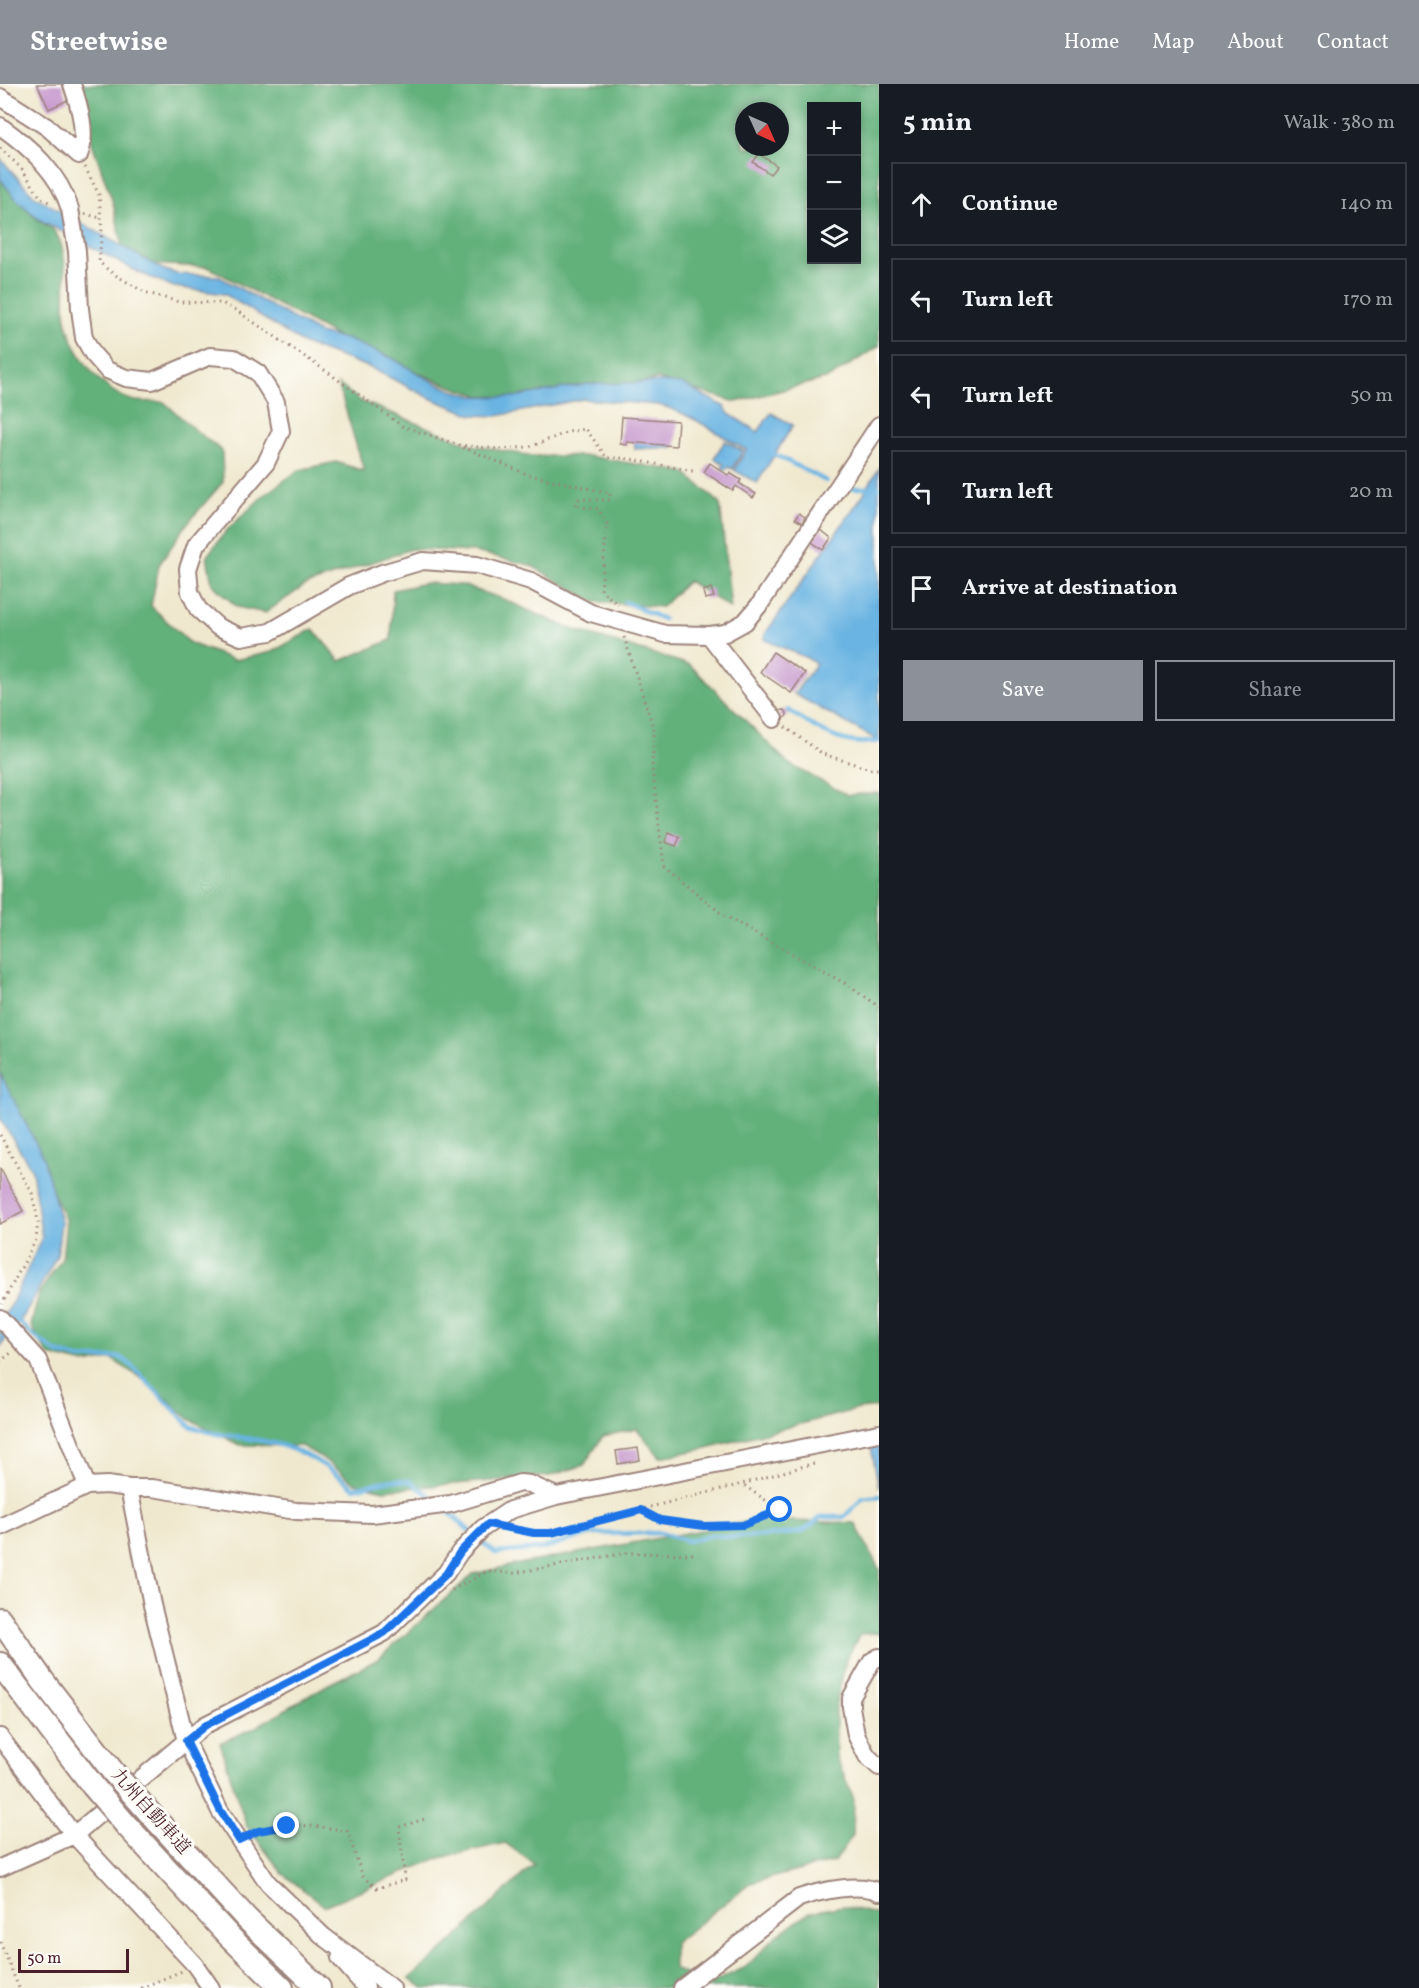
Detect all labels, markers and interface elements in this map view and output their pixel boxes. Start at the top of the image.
text: Streetwise [30,23,168,62]
text: Home [1064,28,1119,57]
text: Map [1152,28,1194,57]
text: About [1227,28,1284,57]
text: Contact [1317,28,1389,57]
north arrow [735,102,789,156]
map controls [807,102,861,264]
button: + [807,102,861,156]
text: 5 min [903,105,972,141]
text: Walk · 380 m [1283,109,1395,137]
button: − [807,156,861,210]
icon: ahead [905,188,938,221]
text: Continue [962,189,1058,220]
text: 140 m [1340,190,1393,218]
button: layers [807,210,861,264]
icon: left [905,284,938,317]
text: Turn left [962,285,1053,316]
text: 170 m [1343,286,1393,314]
icon: left [905,380,938,413]
text: Turn left [962,381,1053,412]
text: 50 m [1350,382,1393,410]
icon: left [905,476,938,509]
text: Turn left [962,477,1053,508]
text: 20 m [1349,478,1393,506]
icon: arrive [905,572,938,605]
text: Arrive at destination [962,573,1178,604]
button: Save [903,660,1143,721]
button: Share [1155,660,1395,721]
route start [766,1496,792,1522]
street label: 九州自動車道 [105,1764,195,1860]
route end [273,1812,299,1838]
scale bar [18,1946,129,1974]
text: 50 m [27,1948,61,1970]

